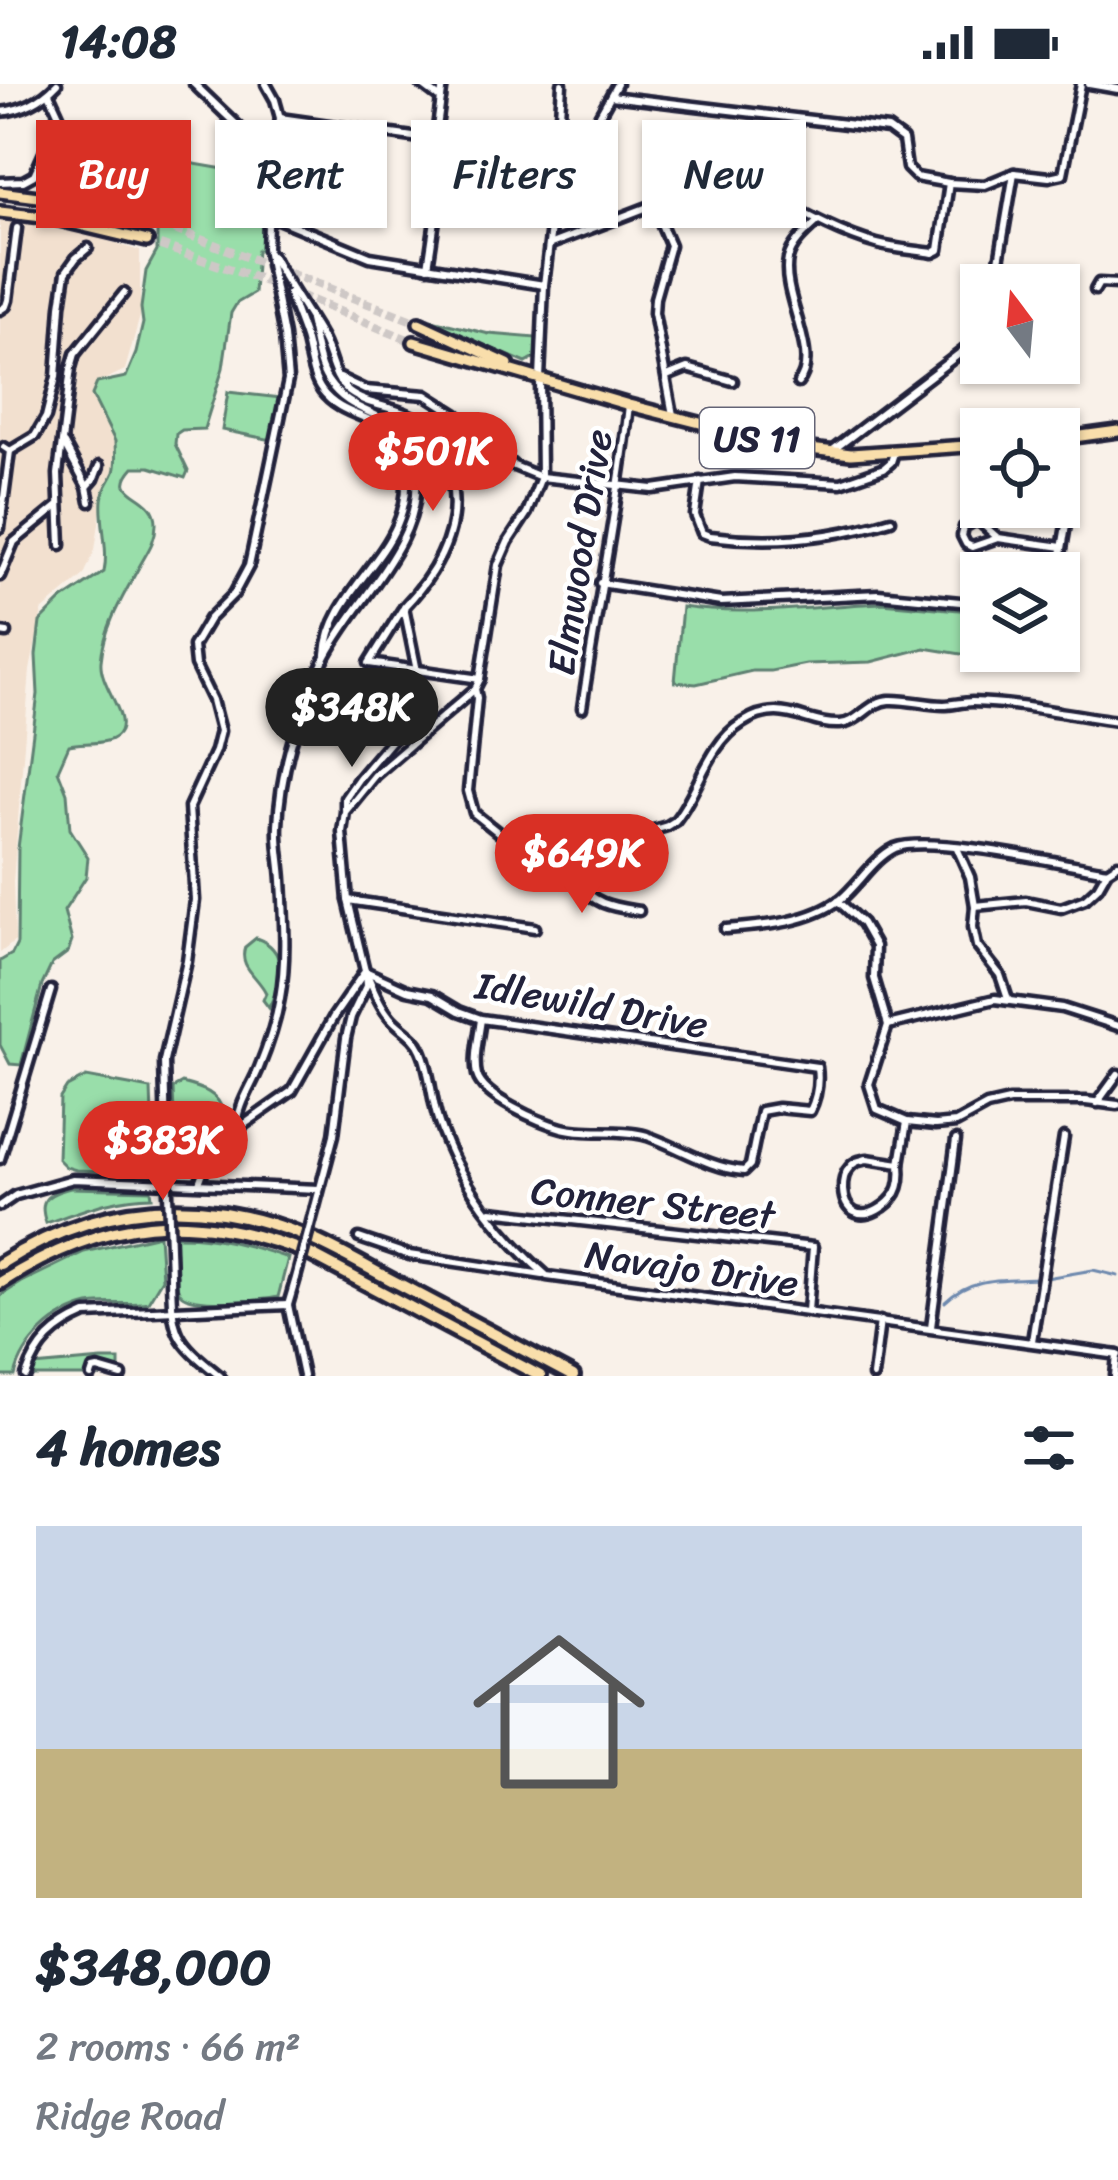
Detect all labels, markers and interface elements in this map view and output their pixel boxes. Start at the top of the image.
text: 14:08 [60,2,177,82]
chip: Buy [36,120,191,228]
chip: Rent [215,120,387,228]
chip: Filters [411,120,618,228]
chip: New [642,120,806,228]
north arrow [960,264,1080,384]
map controls [960,264,1080,672]
road number: US 11 [700,408,814,468]
button: locate [960,408,1080,528]
pin: $501K [349,412,517,514]
text: $501K [375,416,491,485]
street label: Elmwood Drive [526,424,633,680]
button: layers [960,552,1080,672]
pin: $348K [268,668,436,770]
text: $348K [292,672,412,741]
pin: $649K [498,814,666,916]
text: $649K [522,818,642,887]
street label: Idlewild Drive [469,950,714,1059]
pin: $383K [79,1101,247,1203]
text: $383K [105,1105,221,1174]
street label: Conner Street [528,1155,779,1250]
street label: Navajo Drive [581,1219,803,1318]
text: 4 homes [36,1403,220,1493]
icon: filters [1016,1415,1082,1481]
icon: home [451,1604,667,1820]
text: $348,000 [36,1922,271,2012]
text: 2 rooms · 66 m² [36,2012,301,2081]
text: Ridge Road [36,2081,224,2150]

